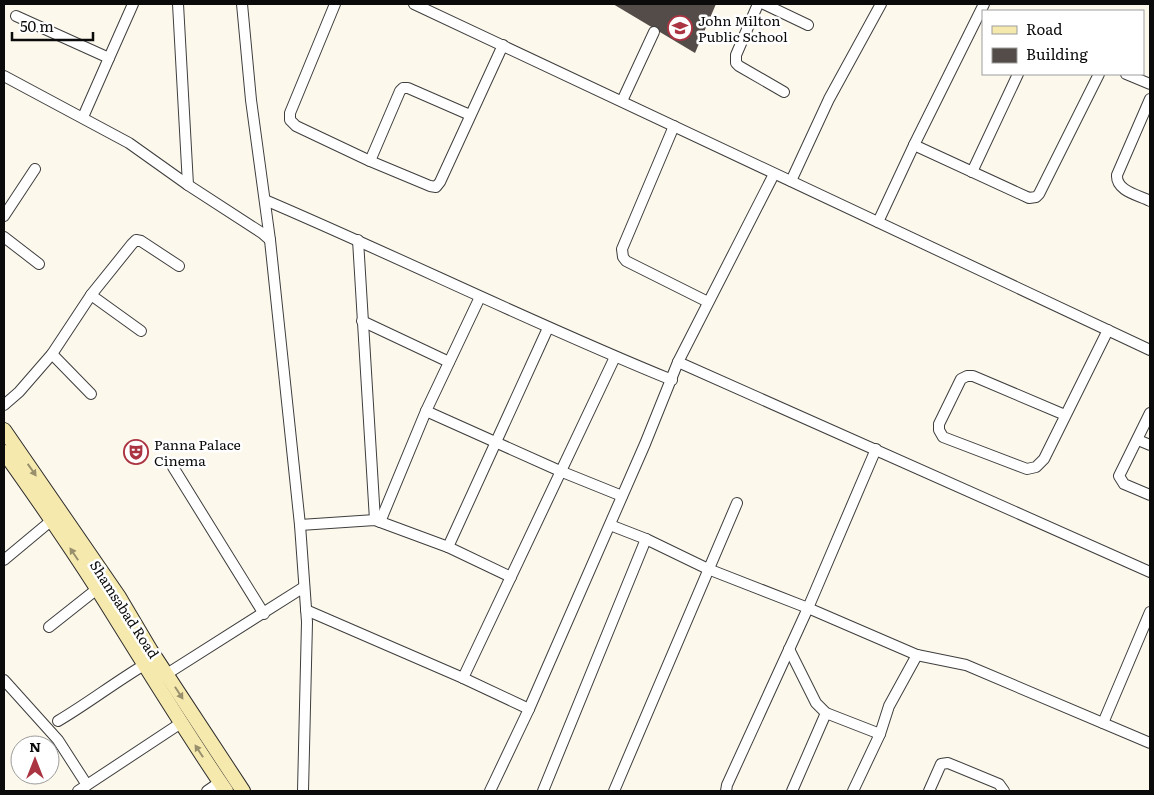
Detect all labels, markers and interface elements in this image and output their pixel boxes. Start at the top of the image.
scale bar [12,10,94,42]
place label: John Milton Public School [698,10,788,46]
legend [982,10,1144,75]
text: 50 m [20,14,54,37]
school or university icon: John Milton Public School [667,15,693,41]
text: Road [1026,17,1062,40]
text: Building [1026,42,1088,65]
place label: Panna Palace Cinema [154,434,241,470]
theatre icon: Panna Palace Cinema [123,439,149,465]
one-way arrow [27,463,37,476]
one-way arrow [70,548,79,561]
street label: Shamsabad Road [86,556,164,662]
one-way arrow [175,686,184,699]
north arrow [10,735,60,785]
text: N [29,736,41,756]
one-way arrow [194,744,204,757]

